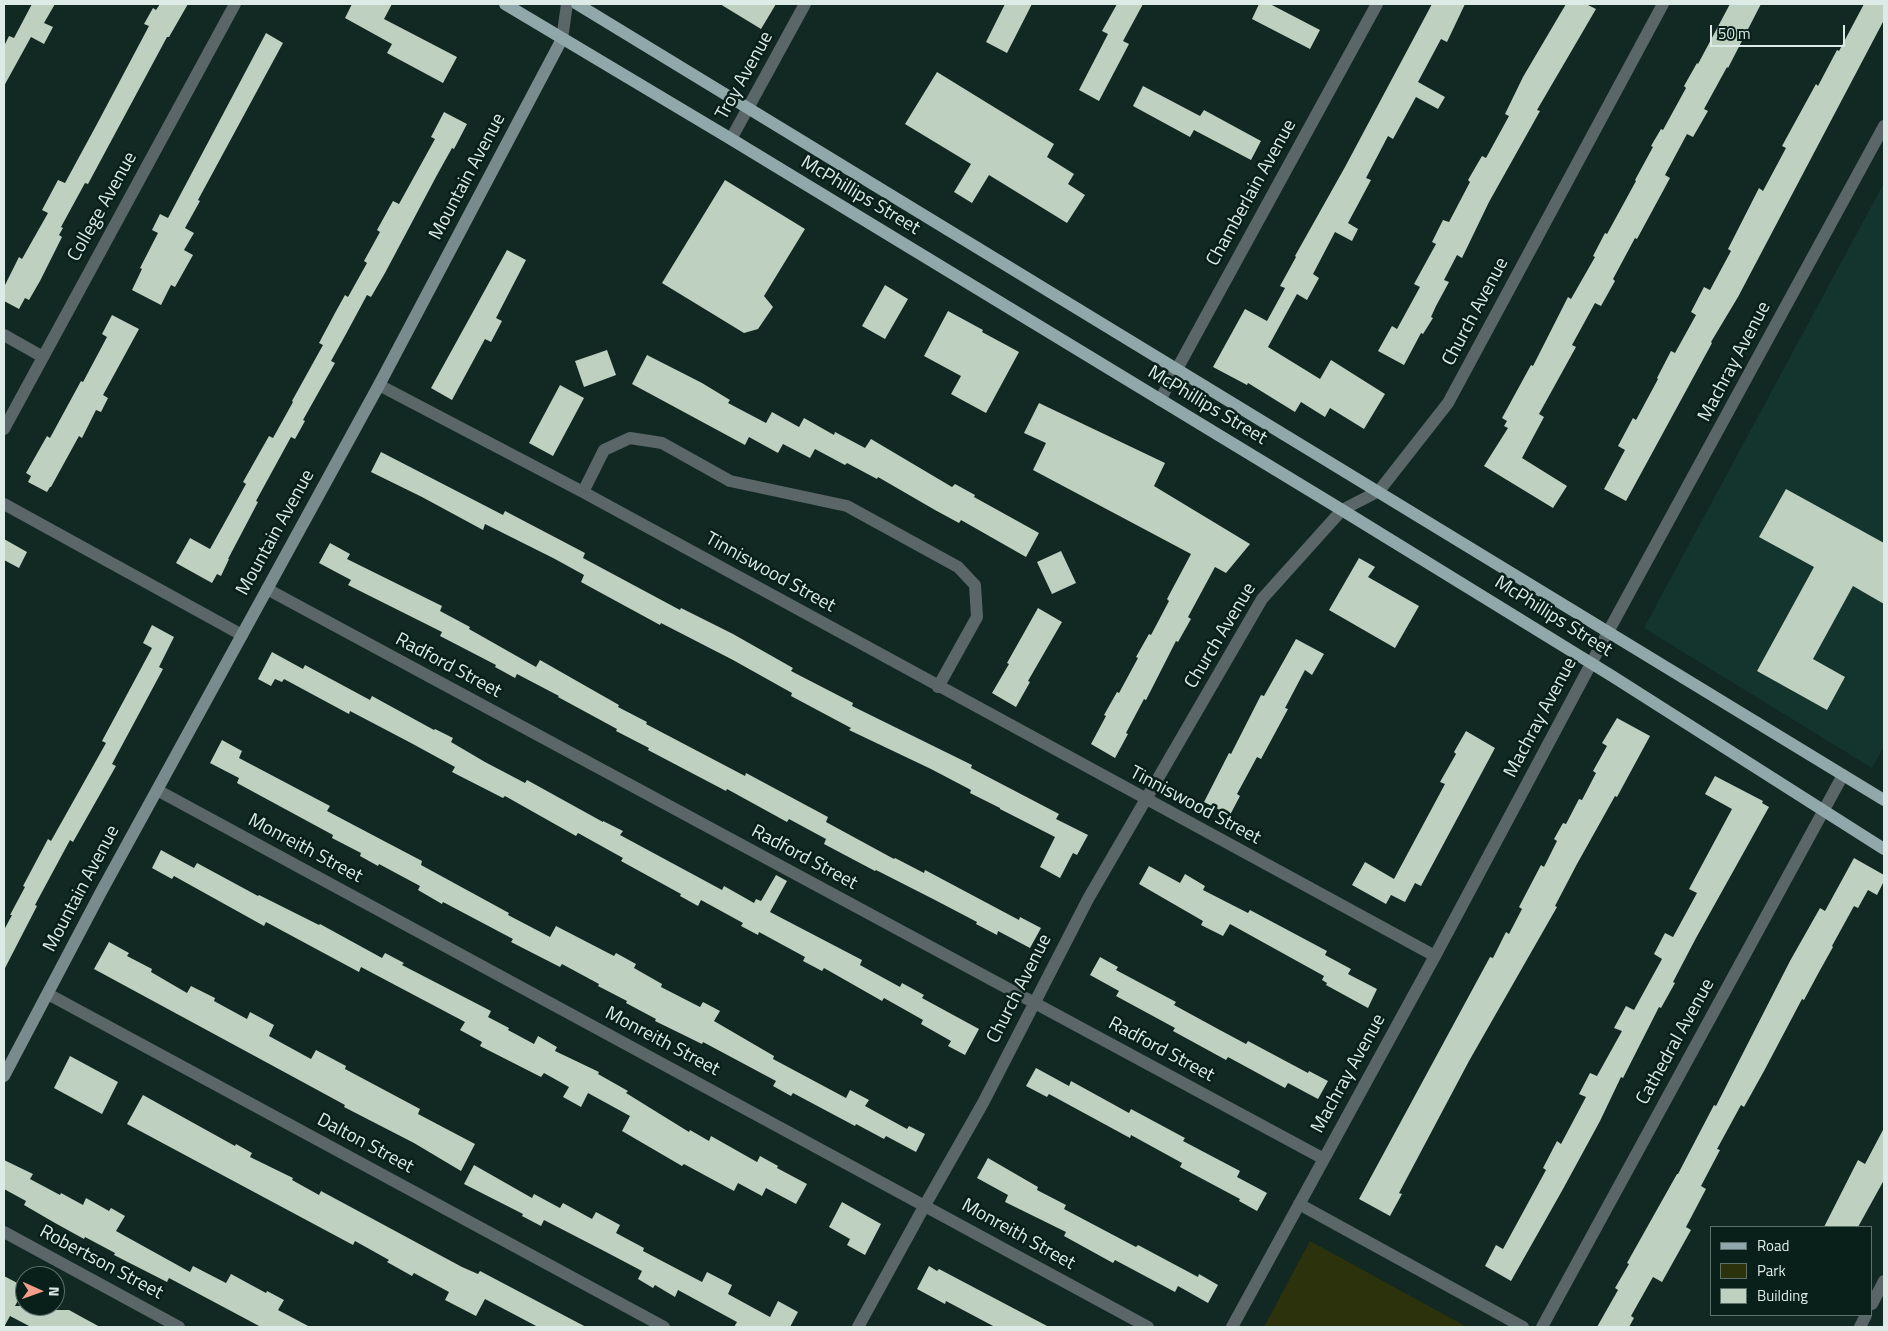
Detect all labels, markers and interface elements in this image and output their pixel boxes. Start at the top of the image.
scale bar [1713,15,1848,47]
text: 50 m [1718,22,1751,45]
street label: Troy Avenue [711,28,779,124]
street label: Mountain Avenue [425,110,511,244]
street label: Chamberlain Avenue [1202,116,1302,270]
street label: College Avenue [64,148,142,266]
street label: McPhillips Street [796,152,924,240]
street label: Church Avenue [1438,254,1514,370]
street label: Machray Avenue [1694,298,1776,426]
street label: McPhillips Street [1143,362,1271,450]
street label: Mountain Avenue [232,466,320,600]
street label: Tinniswood Street [701,528,839,618]
street label: McPhillips Street [1490,572,1616,662]
street label: Church Avenue [1181,579,1261,693]
street label: Radford Street [391,628,505,704]
street label: Machray Avenue [1500,654,1582,782]
street label: Tinniswood Street [1126,762,1264,850]
street label: Monreith Street [244,809,366,889]
street label: Radford Street [747,820,861,896]
street label: Mountain Avenue [39,822,125,956]
street label: Church Avenue [983,931,1057,1047]
street label: Cathedral Avenue [1632,975,1720,1109]
street label: Monreith Street [601,1002,723,1082]
street label: Machray Avenue [1307,1010,1391,1138]
street label: Radford Street [1104,1012,1218,1088]
street label: Dalton Street [313,1109,417,1179]
street label: Monreith Street [957,1194,1079,1276]
street label: Robertson Street [35,1221,167,1305]
legend [1710,1226,1873,1316]
text: Road [1757,1234,1789,1257]
text: Park [1757,1259,1786,1282]
north arrow [15,1266,65,1316]
text: Building [1757,1284,1808,1307]
text: N [44,1286,65,1297]

